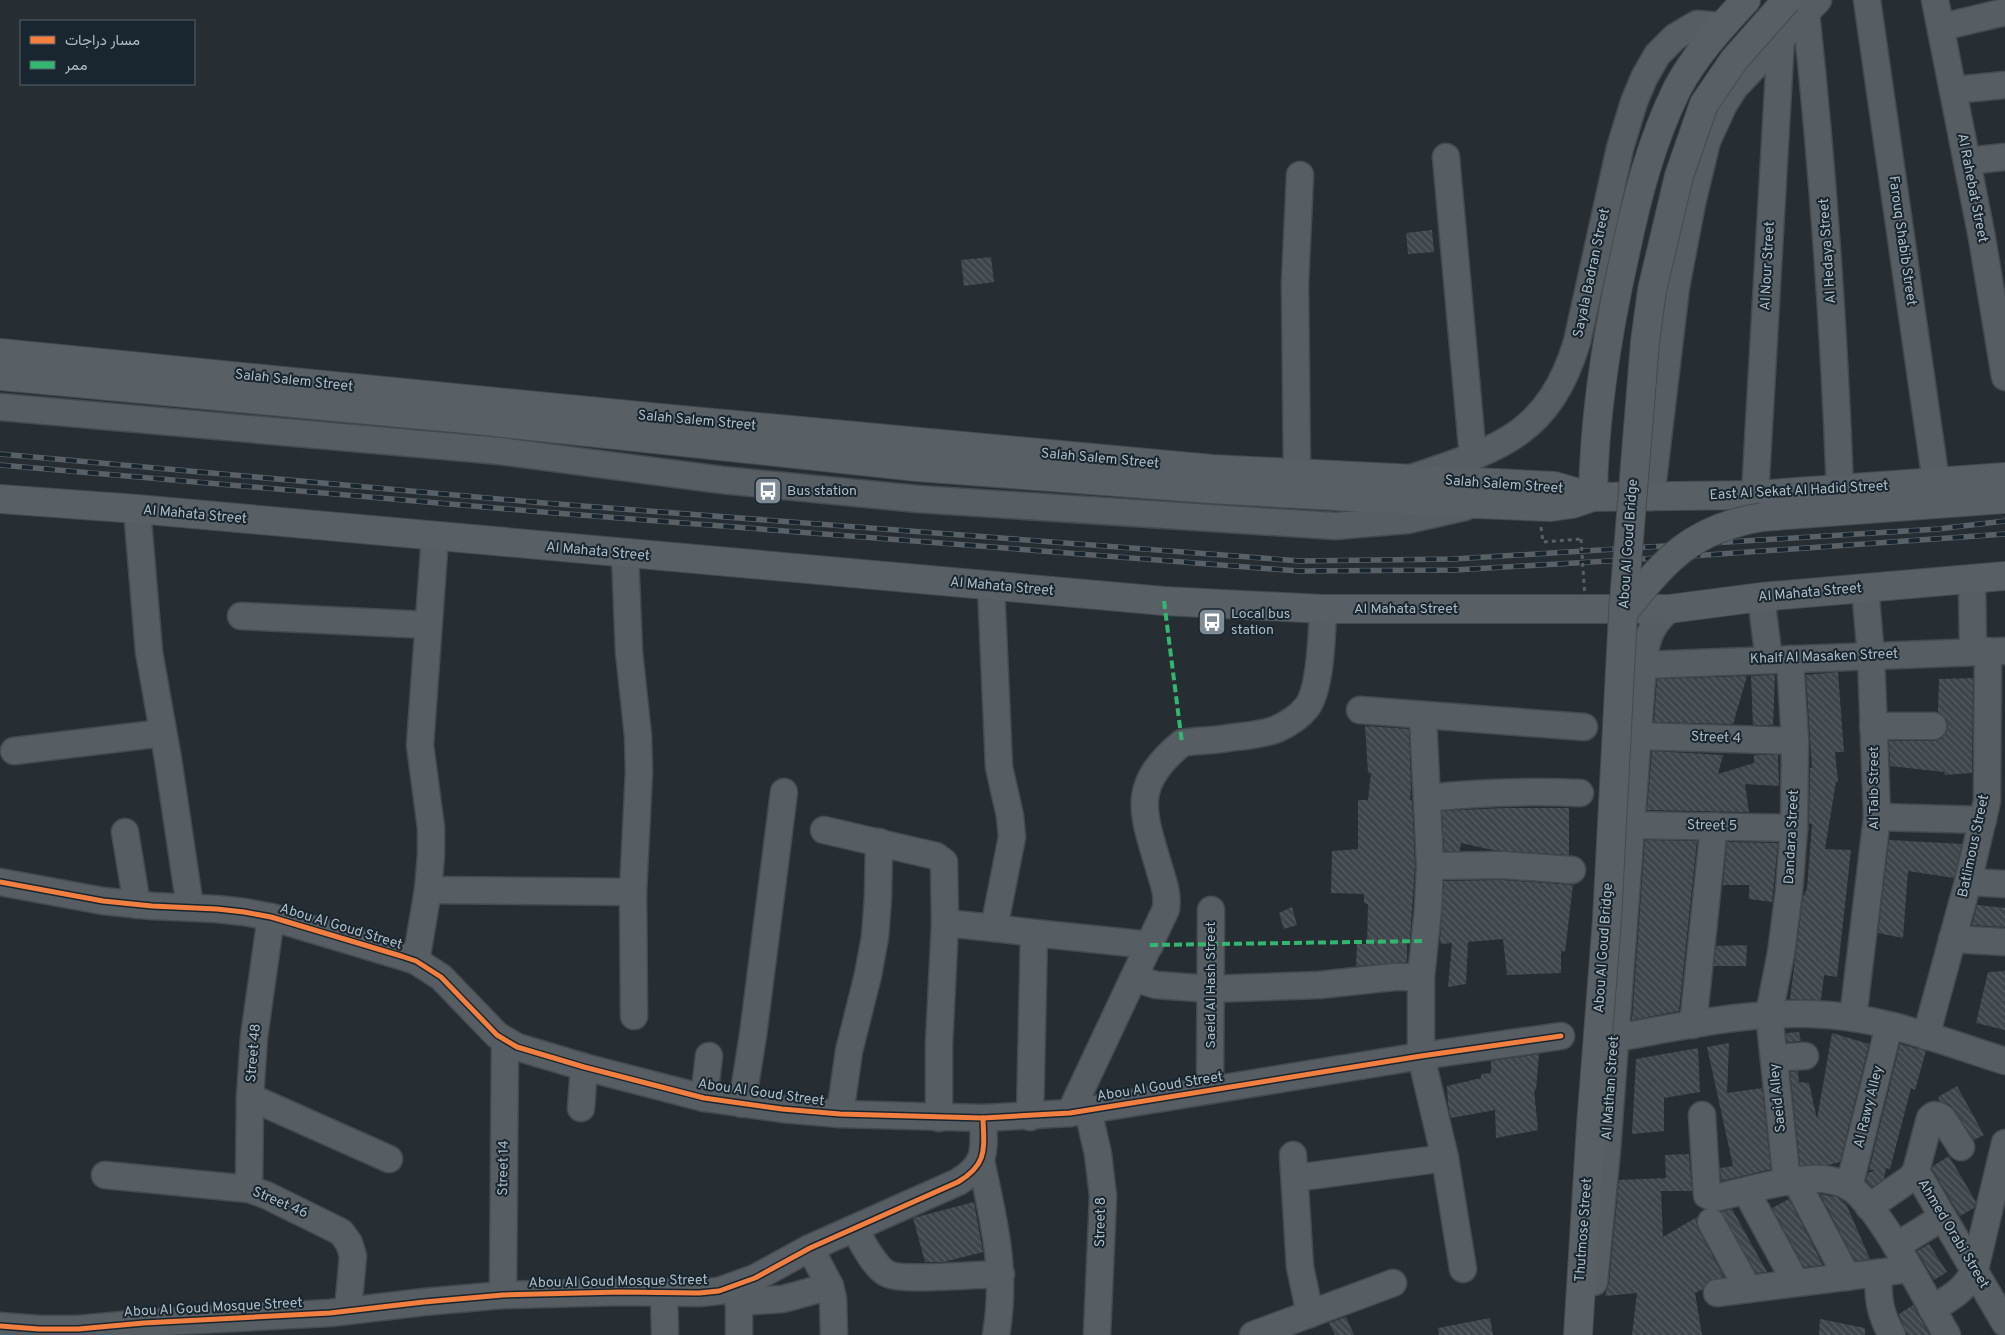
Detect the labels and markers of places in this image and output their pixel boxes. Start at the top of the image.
bus stop icon: Bus station [753,476,783,506]
place label: Bus station [787,483,857,500]
place label: Local bus station [1231,606,1290,639]
bus stop icon: Local bus station [1197,607,1227,637]

